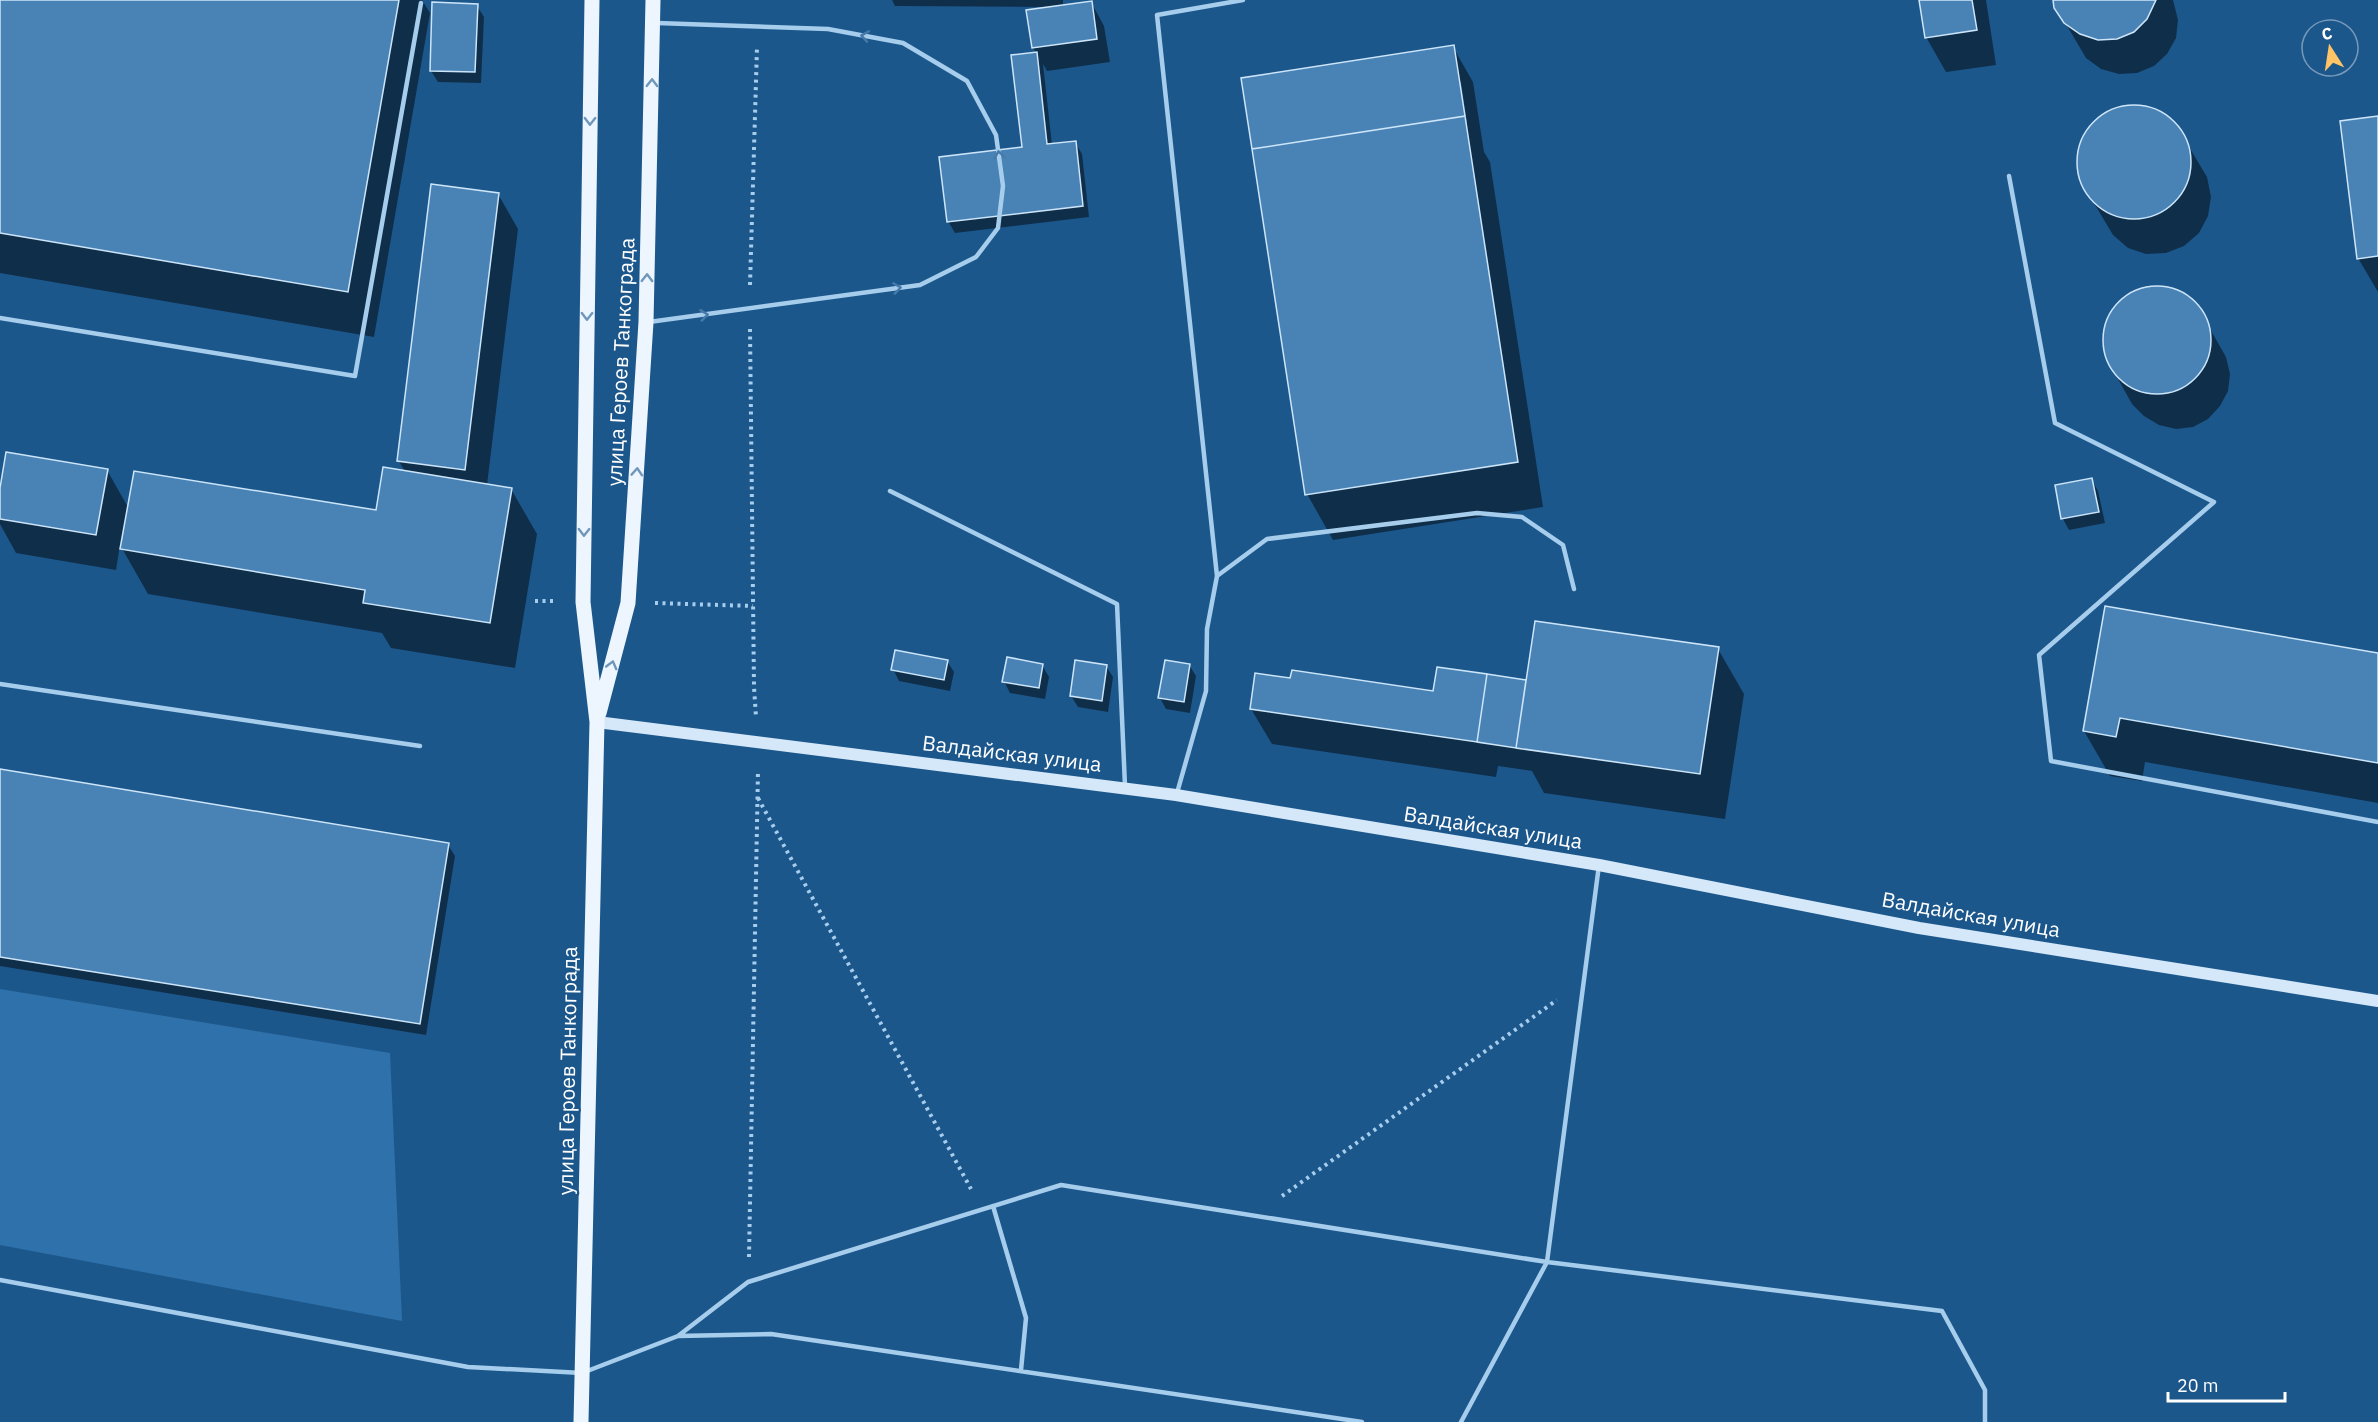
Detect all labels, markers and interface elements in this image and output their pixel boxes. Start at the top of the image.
north arrow [2300,18,2360,78]
text: С [2320,22,2334,44]
one-way arrow [860,30,870,43]
one-way arrow [645,78,658,87]
one-way arrow [584,117,597,126]
one-way arrow [993,151,1005,160]
street label: улица Героев Танкограда [600,237,640,487]
one-way arrow [641,273,654,282]
one-way arrow [893,283,902,295]
one-way arrow [700,310,709,322]
one-way arrow [581,312,593,321]
one-way arrow [630,468,643,477]
one-way arrow [578,528,590,537]
one-way arrow [605,660,617,671]
street label: Валдайская улица [921,728,1103,778]
street label: Валдайская улица [1402,799,1585,855]
street label: Валдайская улица [1880,885,2063,943]
street label: улица Героев Танкограда [551,946,583,1196]
scale bar [2168,1365,2285,1403]
text: 20 m [2177,1374,2219,1397]

